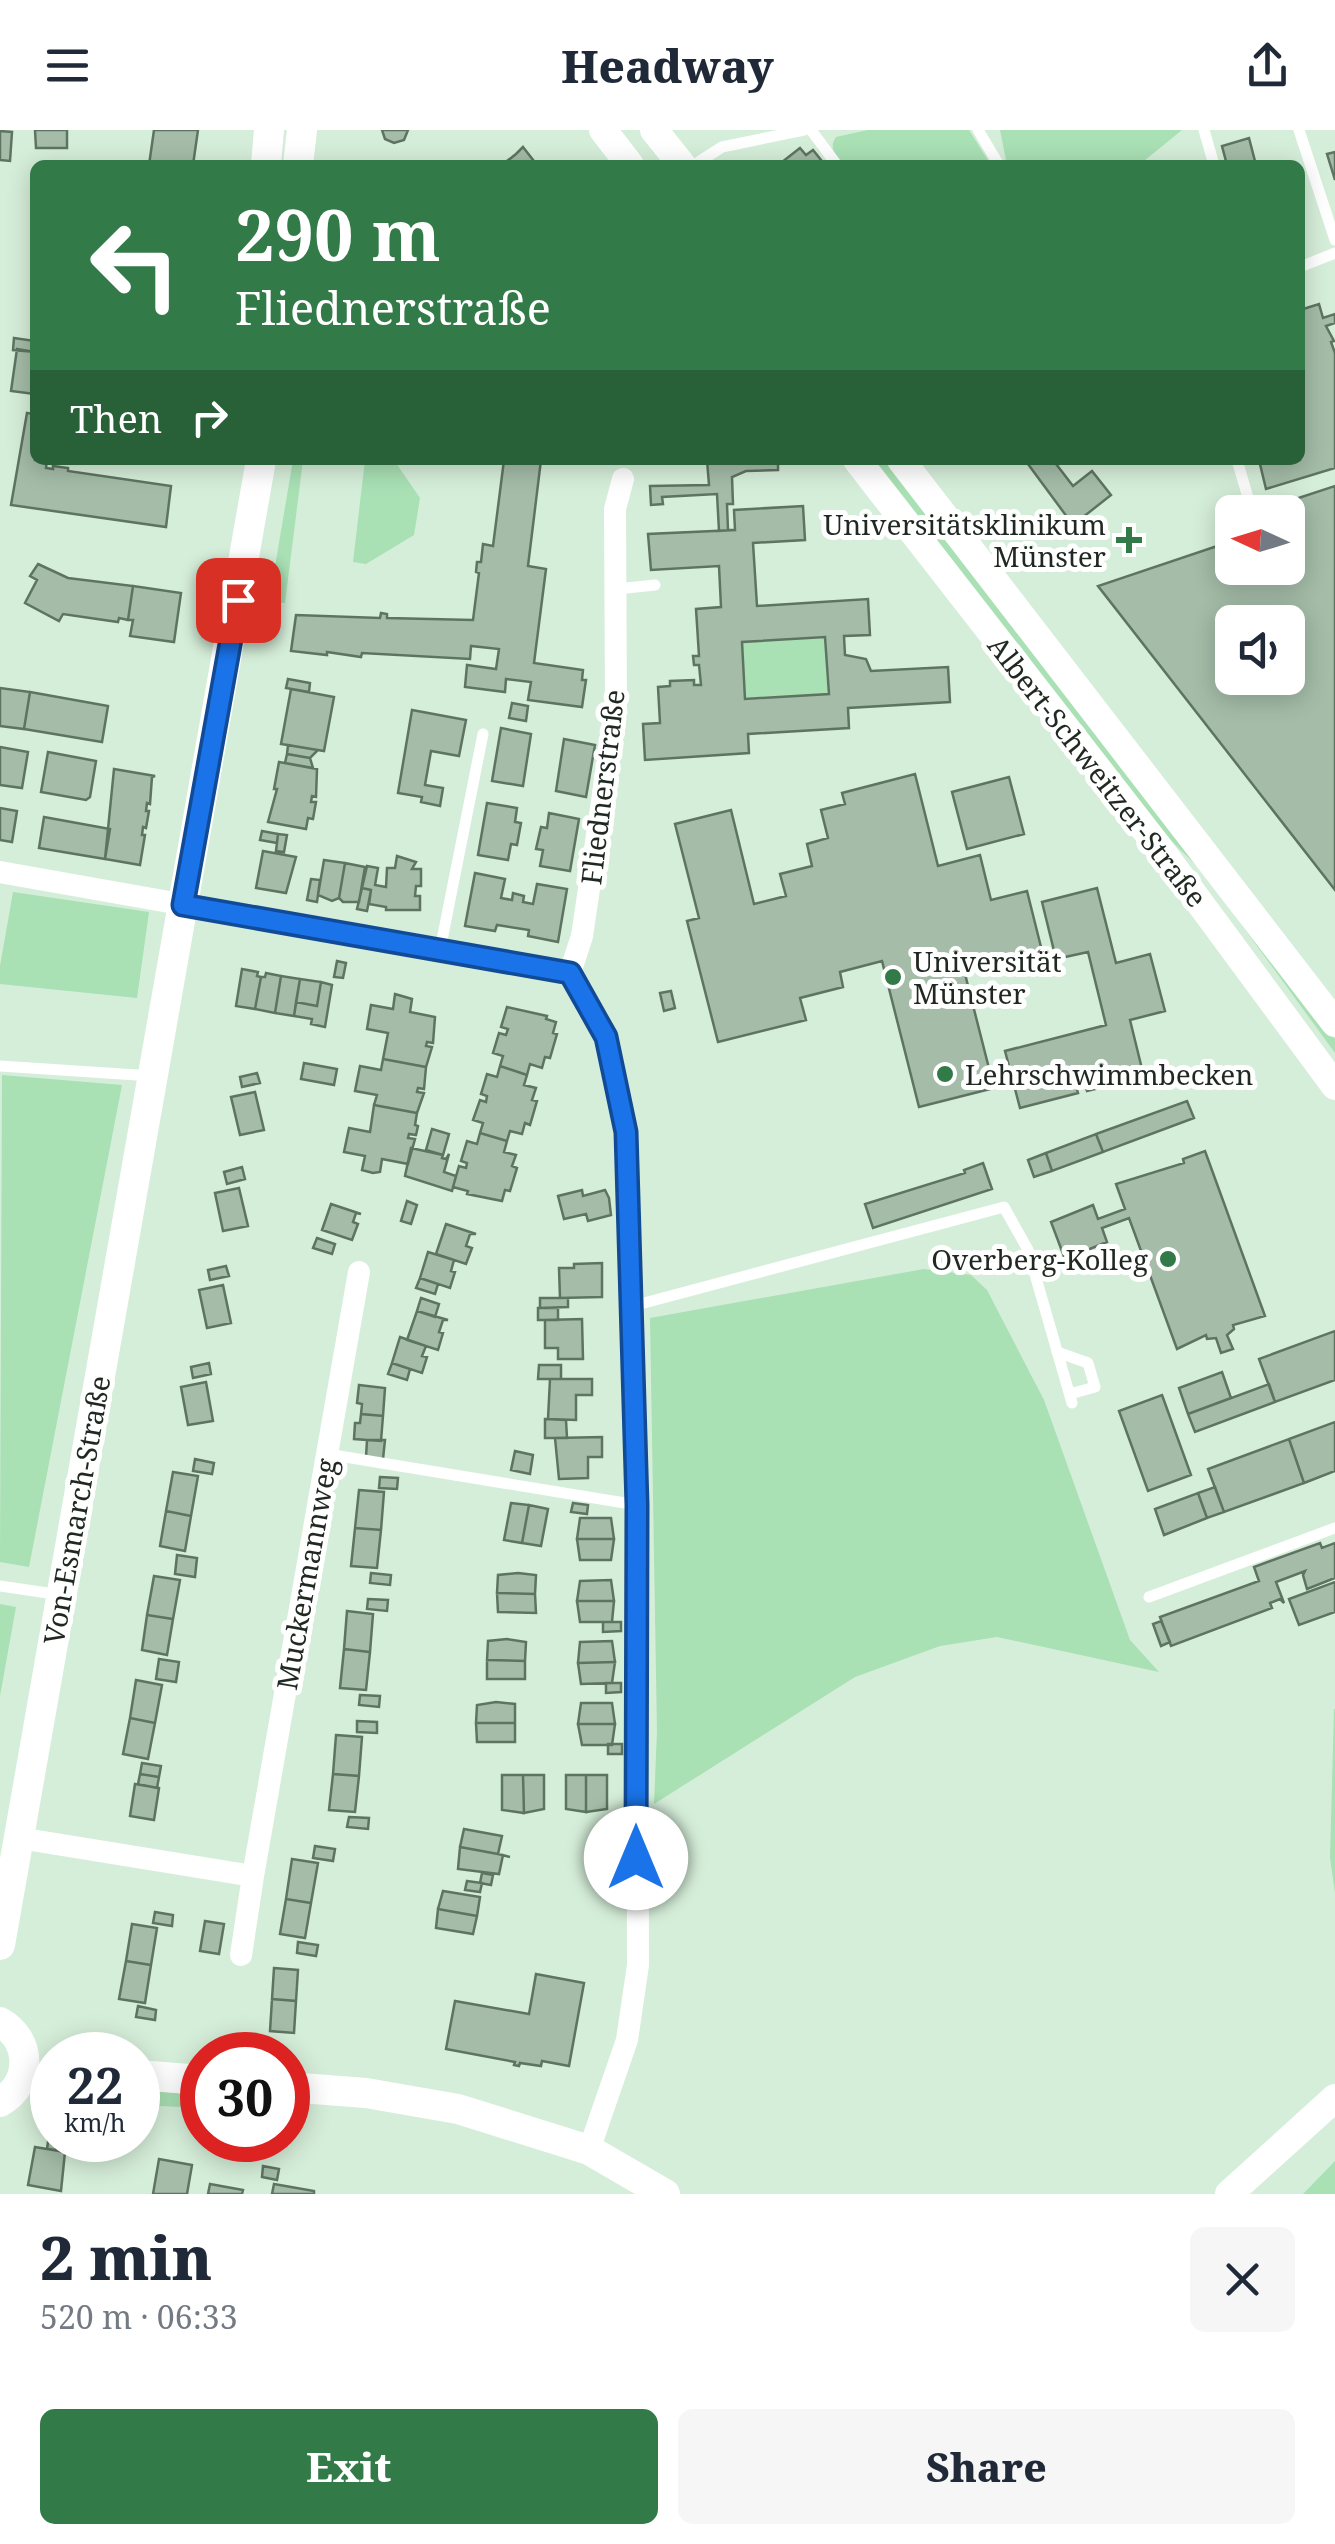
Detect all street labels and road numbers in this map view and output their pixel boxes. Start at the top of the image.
street label: Albert-Schweitzer-Straße [980,627,1216,915]
street label: Fliednerstraße [571,687,633,887]
street label: Von-Esmarch-Straße [34,1373,118,1647]
street label: Muckermannweg [267,1455,345,1693]

